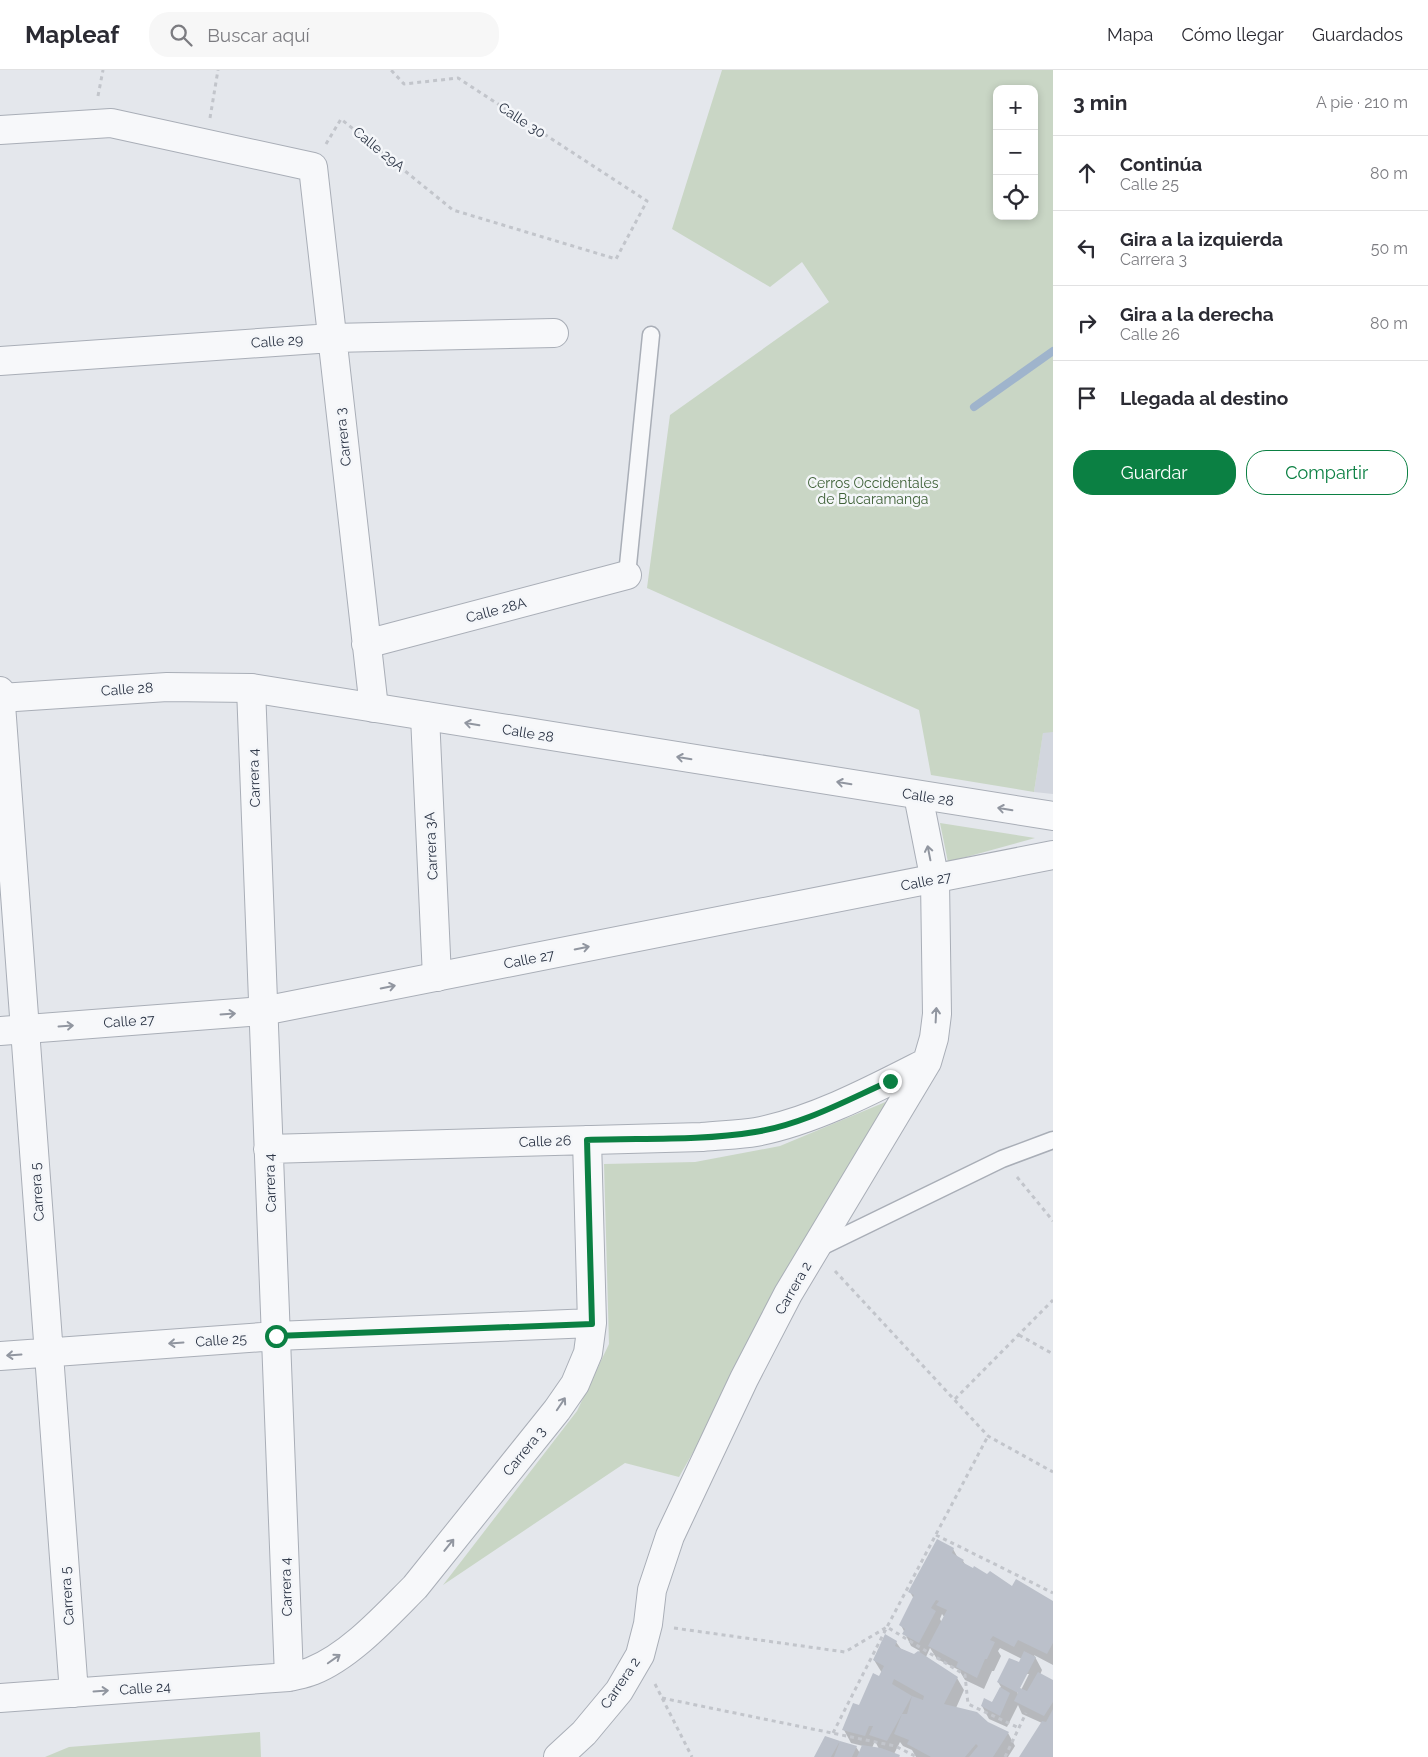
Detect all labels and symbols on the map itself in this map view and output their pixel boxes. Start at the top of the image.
street label: Calle 30 [496,99,548,141]
street label: Calle 29A [350,123,408,175]
street label: Calle 29 [250,331,304,351]
street label: Carrera 3 [332,407,354,467]
park label: Cerros Occidentales de Bucaramanga [807,475,939,507]
street label: Calle 28A [464,594,528,626]
street label: Calle 28 [100,679,154,699]
one-way arrow [464,718,480,728]
street label: Calle 28 [501,721,555,745]
street label: Carrera 4 [245,748,263,808]
one-way arrow [676,752,692,762]
one-way arrow [837,778,853,788]
street label: Calle 28 [901,785,955,809]
one-way arrow [997,804,1013,814]
street label: Carrera 3A [421,811,441,880]
one-way arrow [924,845,934,861]
street label: Calle 27 [899,868,953,894]
one-way arrow [573,943,589,953]
street label: Calle 27 [502,946,556,972]
one-way arrow [380,981,396,991]
one-way arrow [932,1007,941,1023]
one-way arrow [220,1009,236,1019]
street label: Calle 27 [103,1011,156,1031]
one-way arrow [58,1021,74,1030]
route end [879,1070,902,1093]
street label: Calle 26 [519,1132,571,1150]
street label: Carrera 4 [261,1153,279,1213]
street label: Carrera 5 [27,1162,47,1222]
street label: Carrera 2 [771,1259,815,1317]
route start [265,1325,288,1348]
street label: Calle 25 [195,1330,248,1350]
one-way arrow [169,1339,185,1348]
one-way arrow [7,1350,23,1360]
one-way arrow [556,1398,566,1412]
street label: Carrera 3 [499,1423,549,1479]
one-way arrow [443,1539,454,1552]
street label: Carrera 4 [277,1557,295,1617]
street label: Carrera 5 [57,1566,77,1626]
one-way arrow [327,1654,341,1664]
street label: Carrera 2 [597,1654,643,1712]
street label: Calle 24 [119,1678,172,1698]
one-way arrow [93,1686,109,1695]

